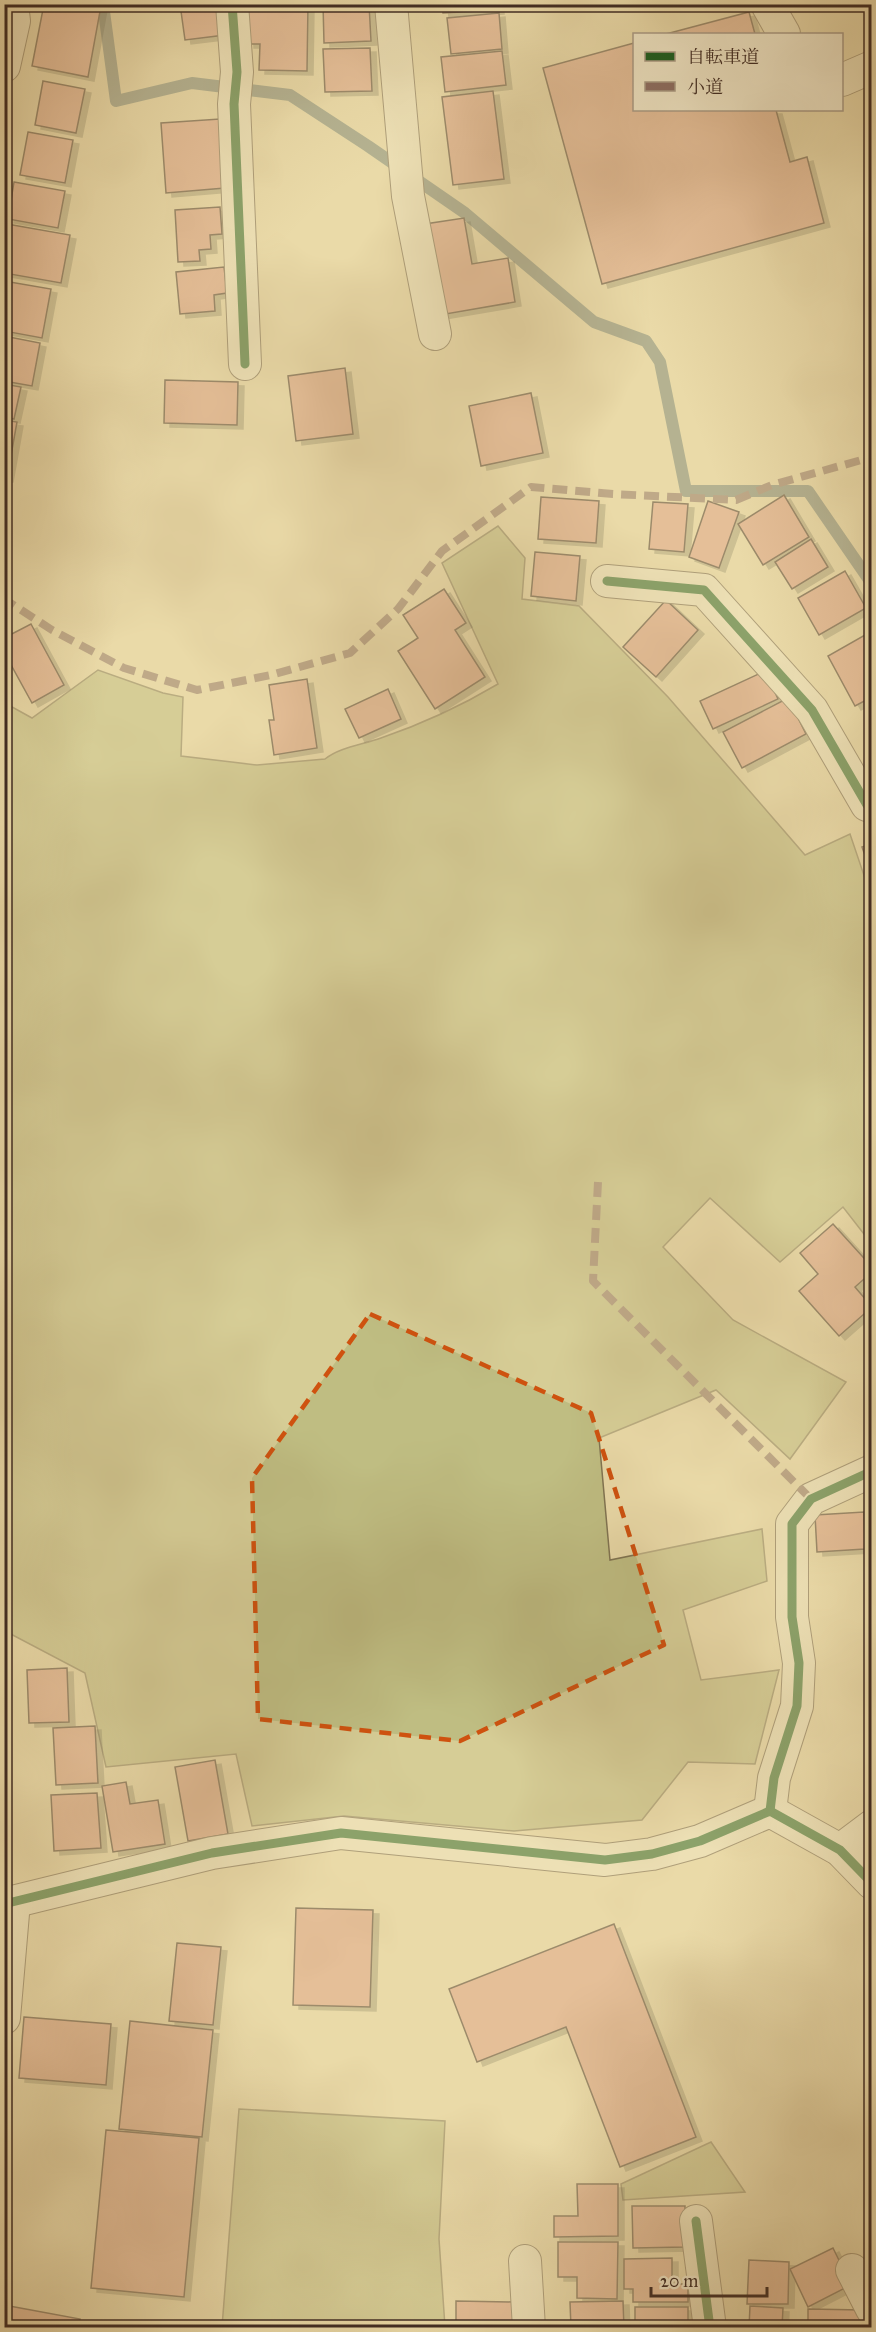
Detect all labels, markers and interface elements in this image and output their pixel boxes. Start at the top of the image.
legend [633,33,843,111]
text: 自転車道 [687,46,759,68]
text: 小道 [687,76,723,98]
scale bar [651,2260,766,2298]
text: 20 m [660,2270,698,2292]

